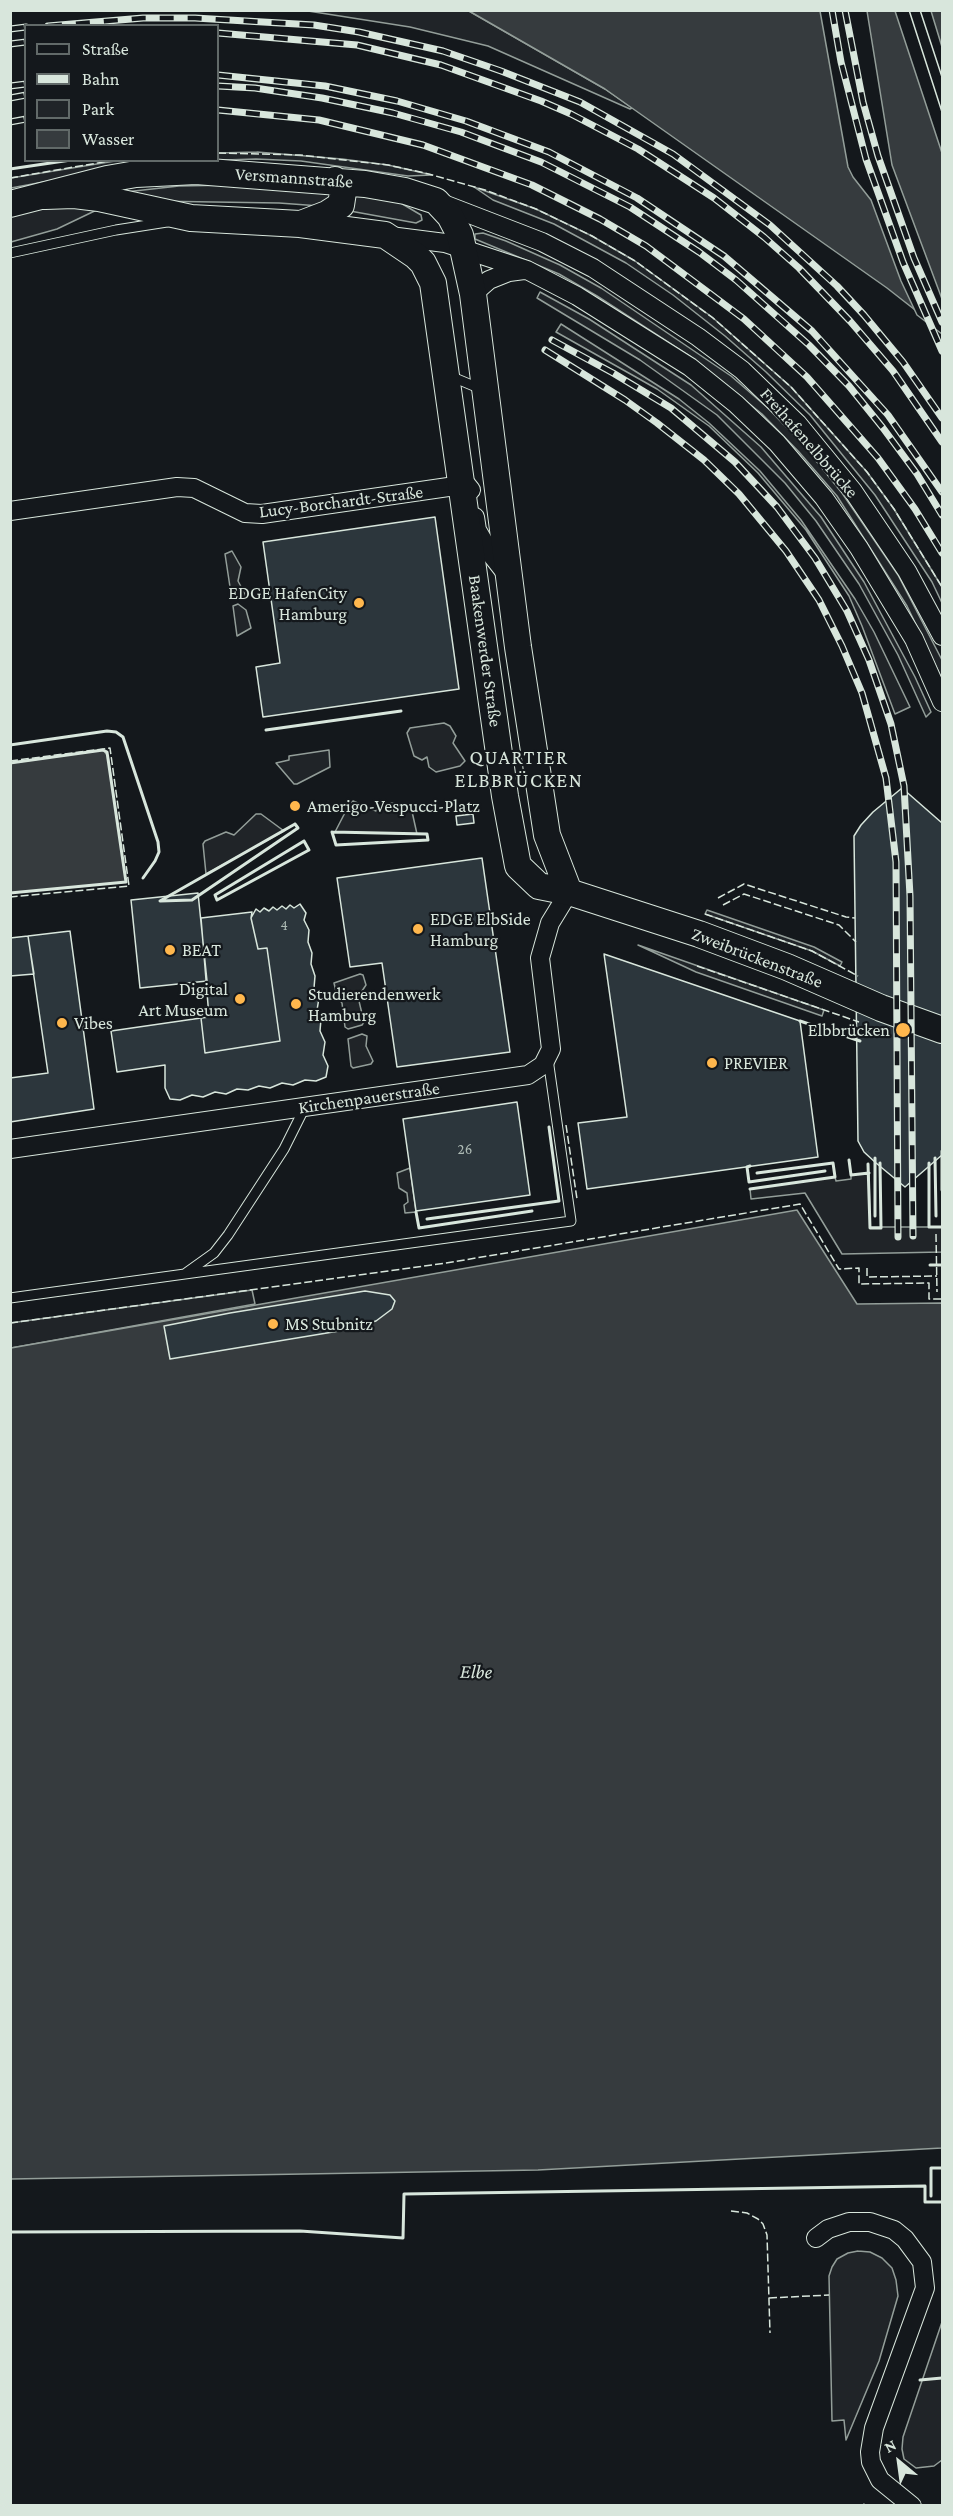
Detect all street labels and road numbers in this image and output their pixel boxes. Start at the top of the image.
street label: Versmannstraße [234,163,354,193]
street label: Freihafenelbbrücke [755,383,863,503]
street label: Lucy-Borchardt-Straße [258,481,424,523]
street label: Baakenwerder Straße [464,574,506,728]
street label: Zweibrückenstraße [688,923,826,993]
street label: Kirchenpauerstraße [297,1077,441,1119]

